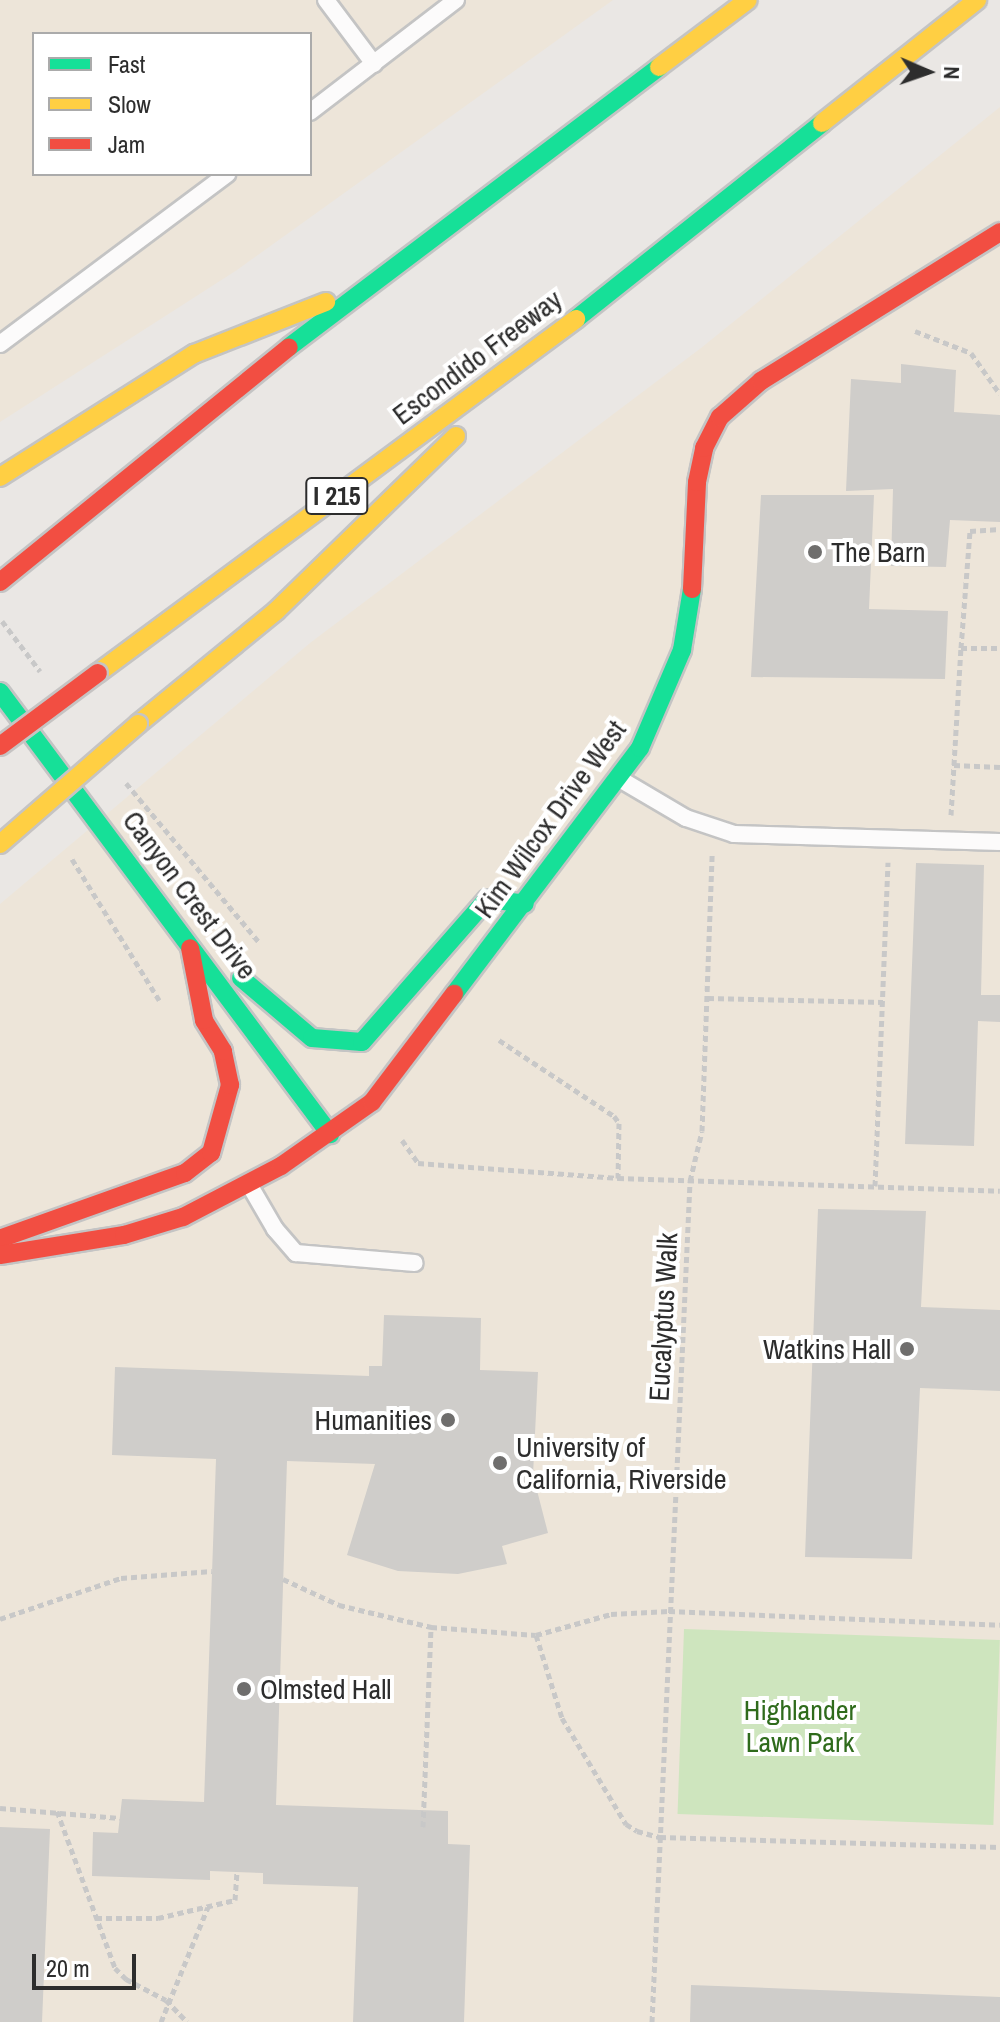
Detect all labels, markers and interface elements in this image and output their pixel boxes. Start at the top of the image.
legend [32,32,312,176]
north arrow [888,32,968,112]
text: Fast [108,48,145,80]
text: N [937,66,967,80]
text: Slow [108,88,151,120]
text: Jam [108,128,145,160]
street label: Escondido Freeway [386,283,568,431]
road number: I 215 [305,474,369,518]
place label: The Barn [831,535,925,569]
marker: The Barn [806,543,824,561]
street label: Kim Wilcox Drive West [467,714,633,924]
street label: Canyon Crest Drive [116,804,264,986]
street label: Eucalyptus Walk [642,1232,684,1402]
place label: Watkins Hall [763,1332,891,1366]
marker: Watkins Hall [898,1340,916,1358]
place label: Humanities [315,1403,432,1437]
marker: Humanities [439,1411,457,1429]
place label: University of California, Riverside [516,1430,727,1496]
marker: University of California, Riverside [491,1454,509,1472]
place label: Olmsted Hall [260,1672,391,1706]
marker: Olmsted Hall [235,1680,253,1698]
park label: Highlander Lawn Park [744,1693,856,1759]
scale bar [36,1938,140,1988]
text: 20 m [46,1952,90,1984]

